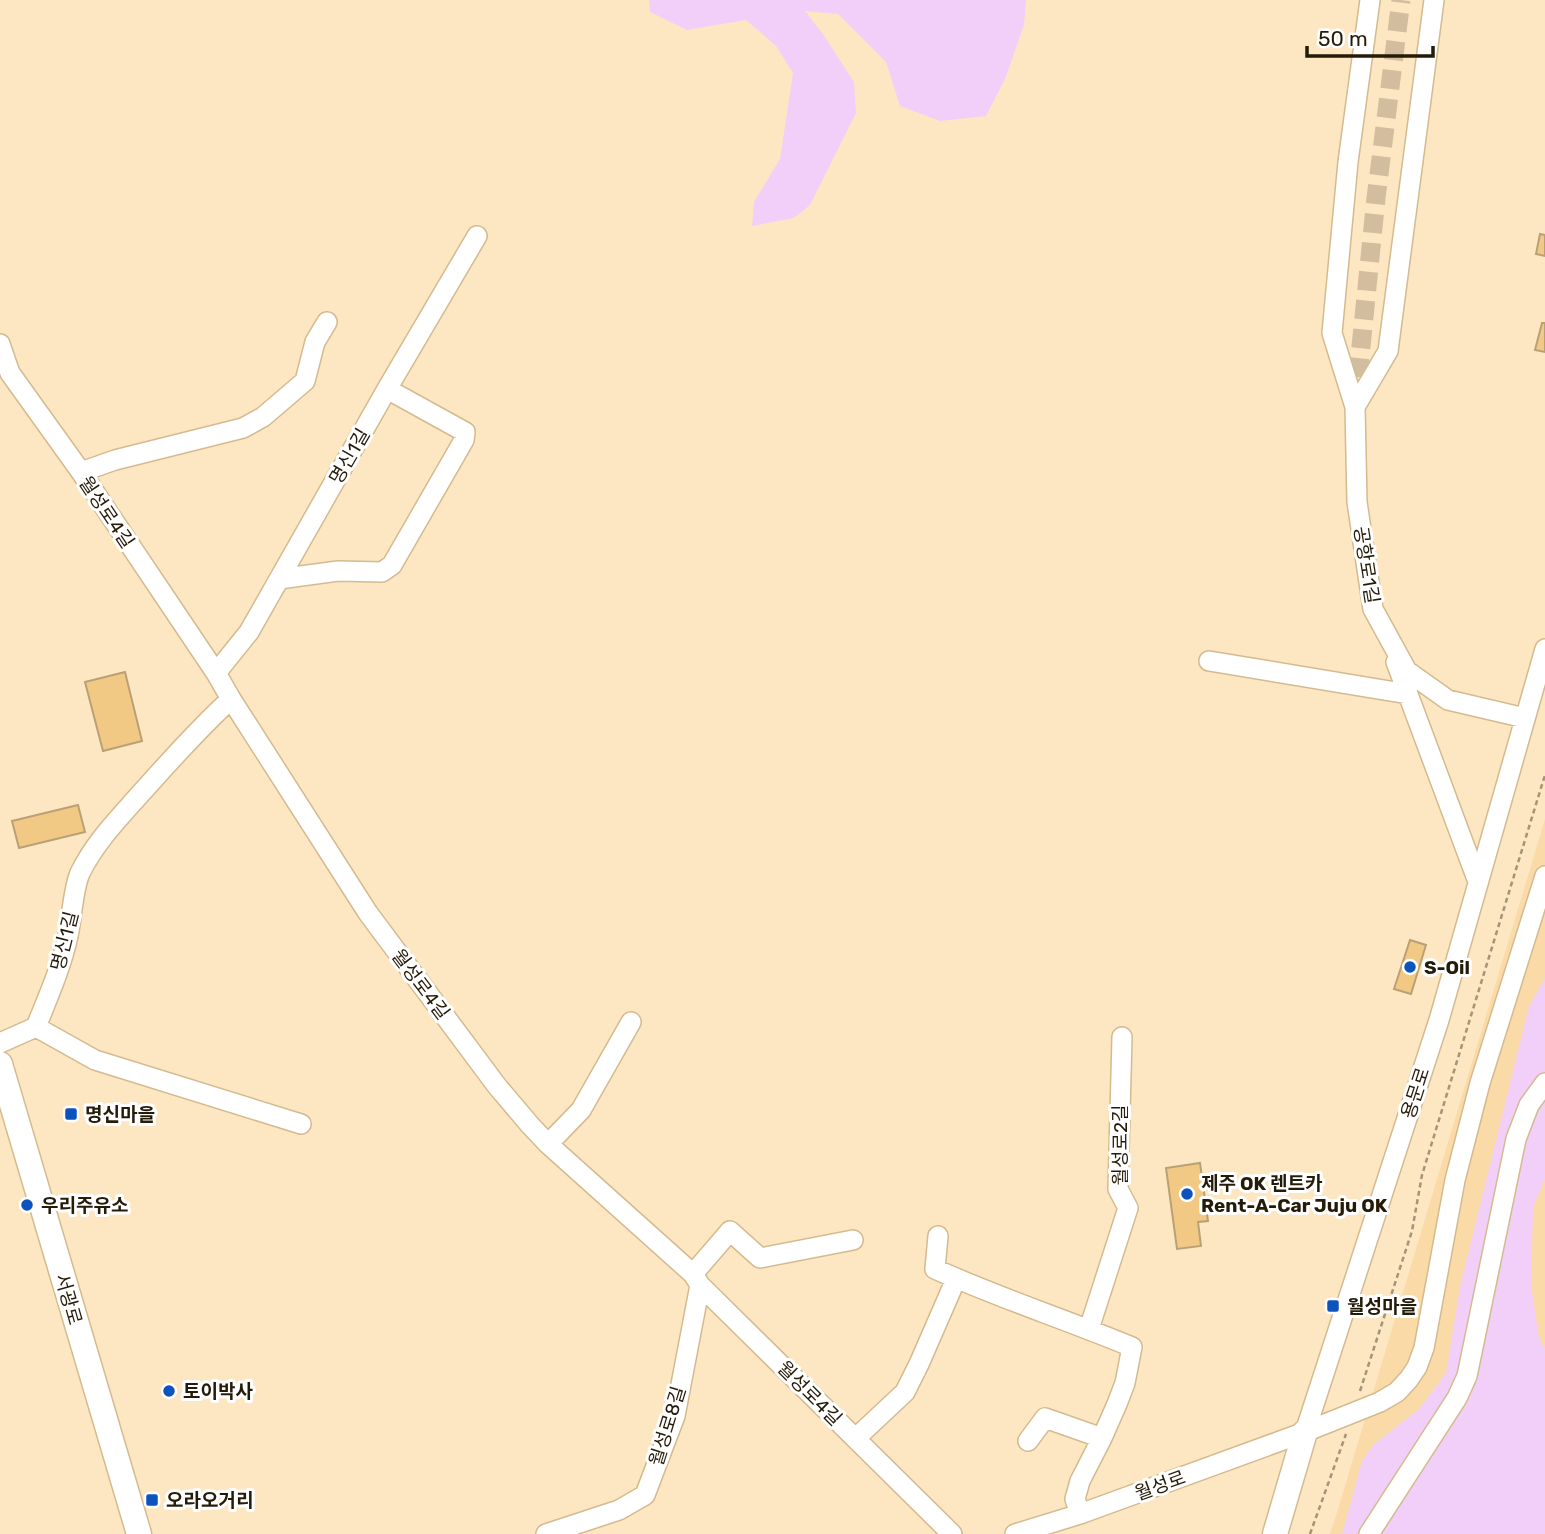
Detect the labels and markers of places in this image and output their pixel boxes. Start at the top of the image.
place label: S-Oil [1424,956,1470,979]
marker: S-Oil [1402,959,1418,975]
place label: 명신마을 [85,1103,155,1126]
marker: 명신마을 [63,1106,79,1122]
place label: 제주 OK 렌트카 Rent-A-Car Juju OK [1201,1172,1388,1217]
marker: 제주 OK 렌트카 Rent-A-Car Juju OK [1179,1186,1195,1202]
place label: 우리주유소 [41,1194,128,1217]
marker: 우리주유소 [19,1197,35,1213]
place label: 월성마을 [1347,1295,1417,1318]
marker: 월성마을 [1325,1298,1341,1314]
place label: 토이박사 [183,1380,253,1403]
marker: 토이박사 [161,1383,177,1399]
place label: 오라오거리 [166,1489,253,1512]
marker: 오라오거리 [144,1492,160,1508]

